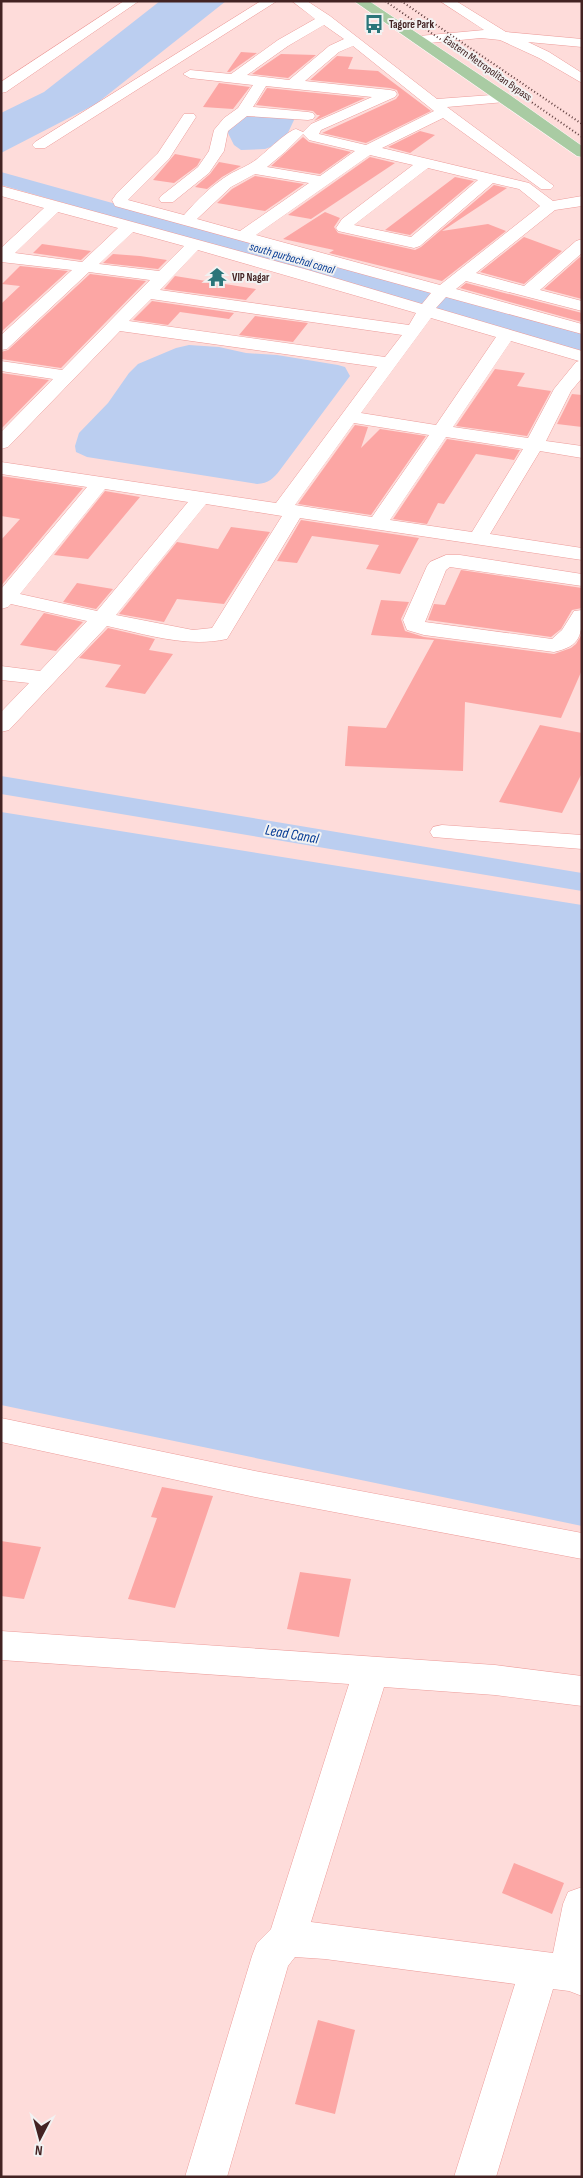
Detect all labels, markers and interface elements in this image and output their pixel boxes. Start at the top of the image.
bus stop icon: Tagore Park [363,13,385,35]
place label: Tagore Park [389,18,434,31]
street label: Eastern Metropolitan Bypass [441,33,534,104]
water label: south purbachal canal [248,239,337,278]
temple icon: VIP Nagar [206,266,228,288]
place label: VIP Nagar [232,271,270,284]
water label: Lead Canal [264,820,321,849]
north arrow [15,2113,65,2163]
text: N [34,2142,43,2159]

